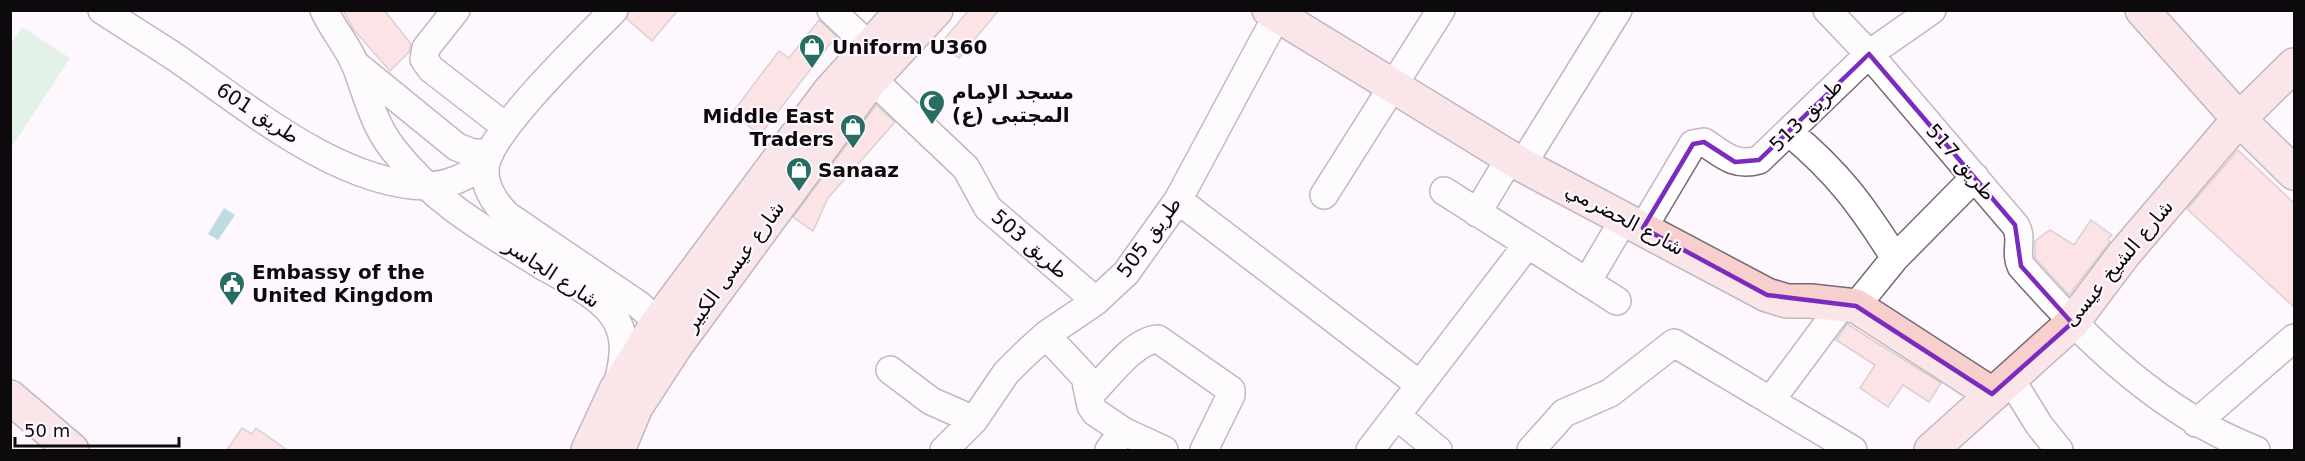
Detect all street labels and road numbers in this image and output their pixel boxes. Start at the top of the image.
street label: طريق 513 [1764,73,1848,157]
street label: طريق 601 [212,77,304,149]
street label: طريق 517 [1921,119,2001,205]
street label: شارع الحضرمي [1561,178,1689,261]
street label: طريق 505 [1112,192,1186,282]
street label: شارع الشيخ عيسى [2058,195,2178,331]
street label: شارع عيسى الكبير [678,196,789,337]
street label: طريق 503 [987,204,1073,284]
street label: شارع الجاسر [499,233,604,313]

